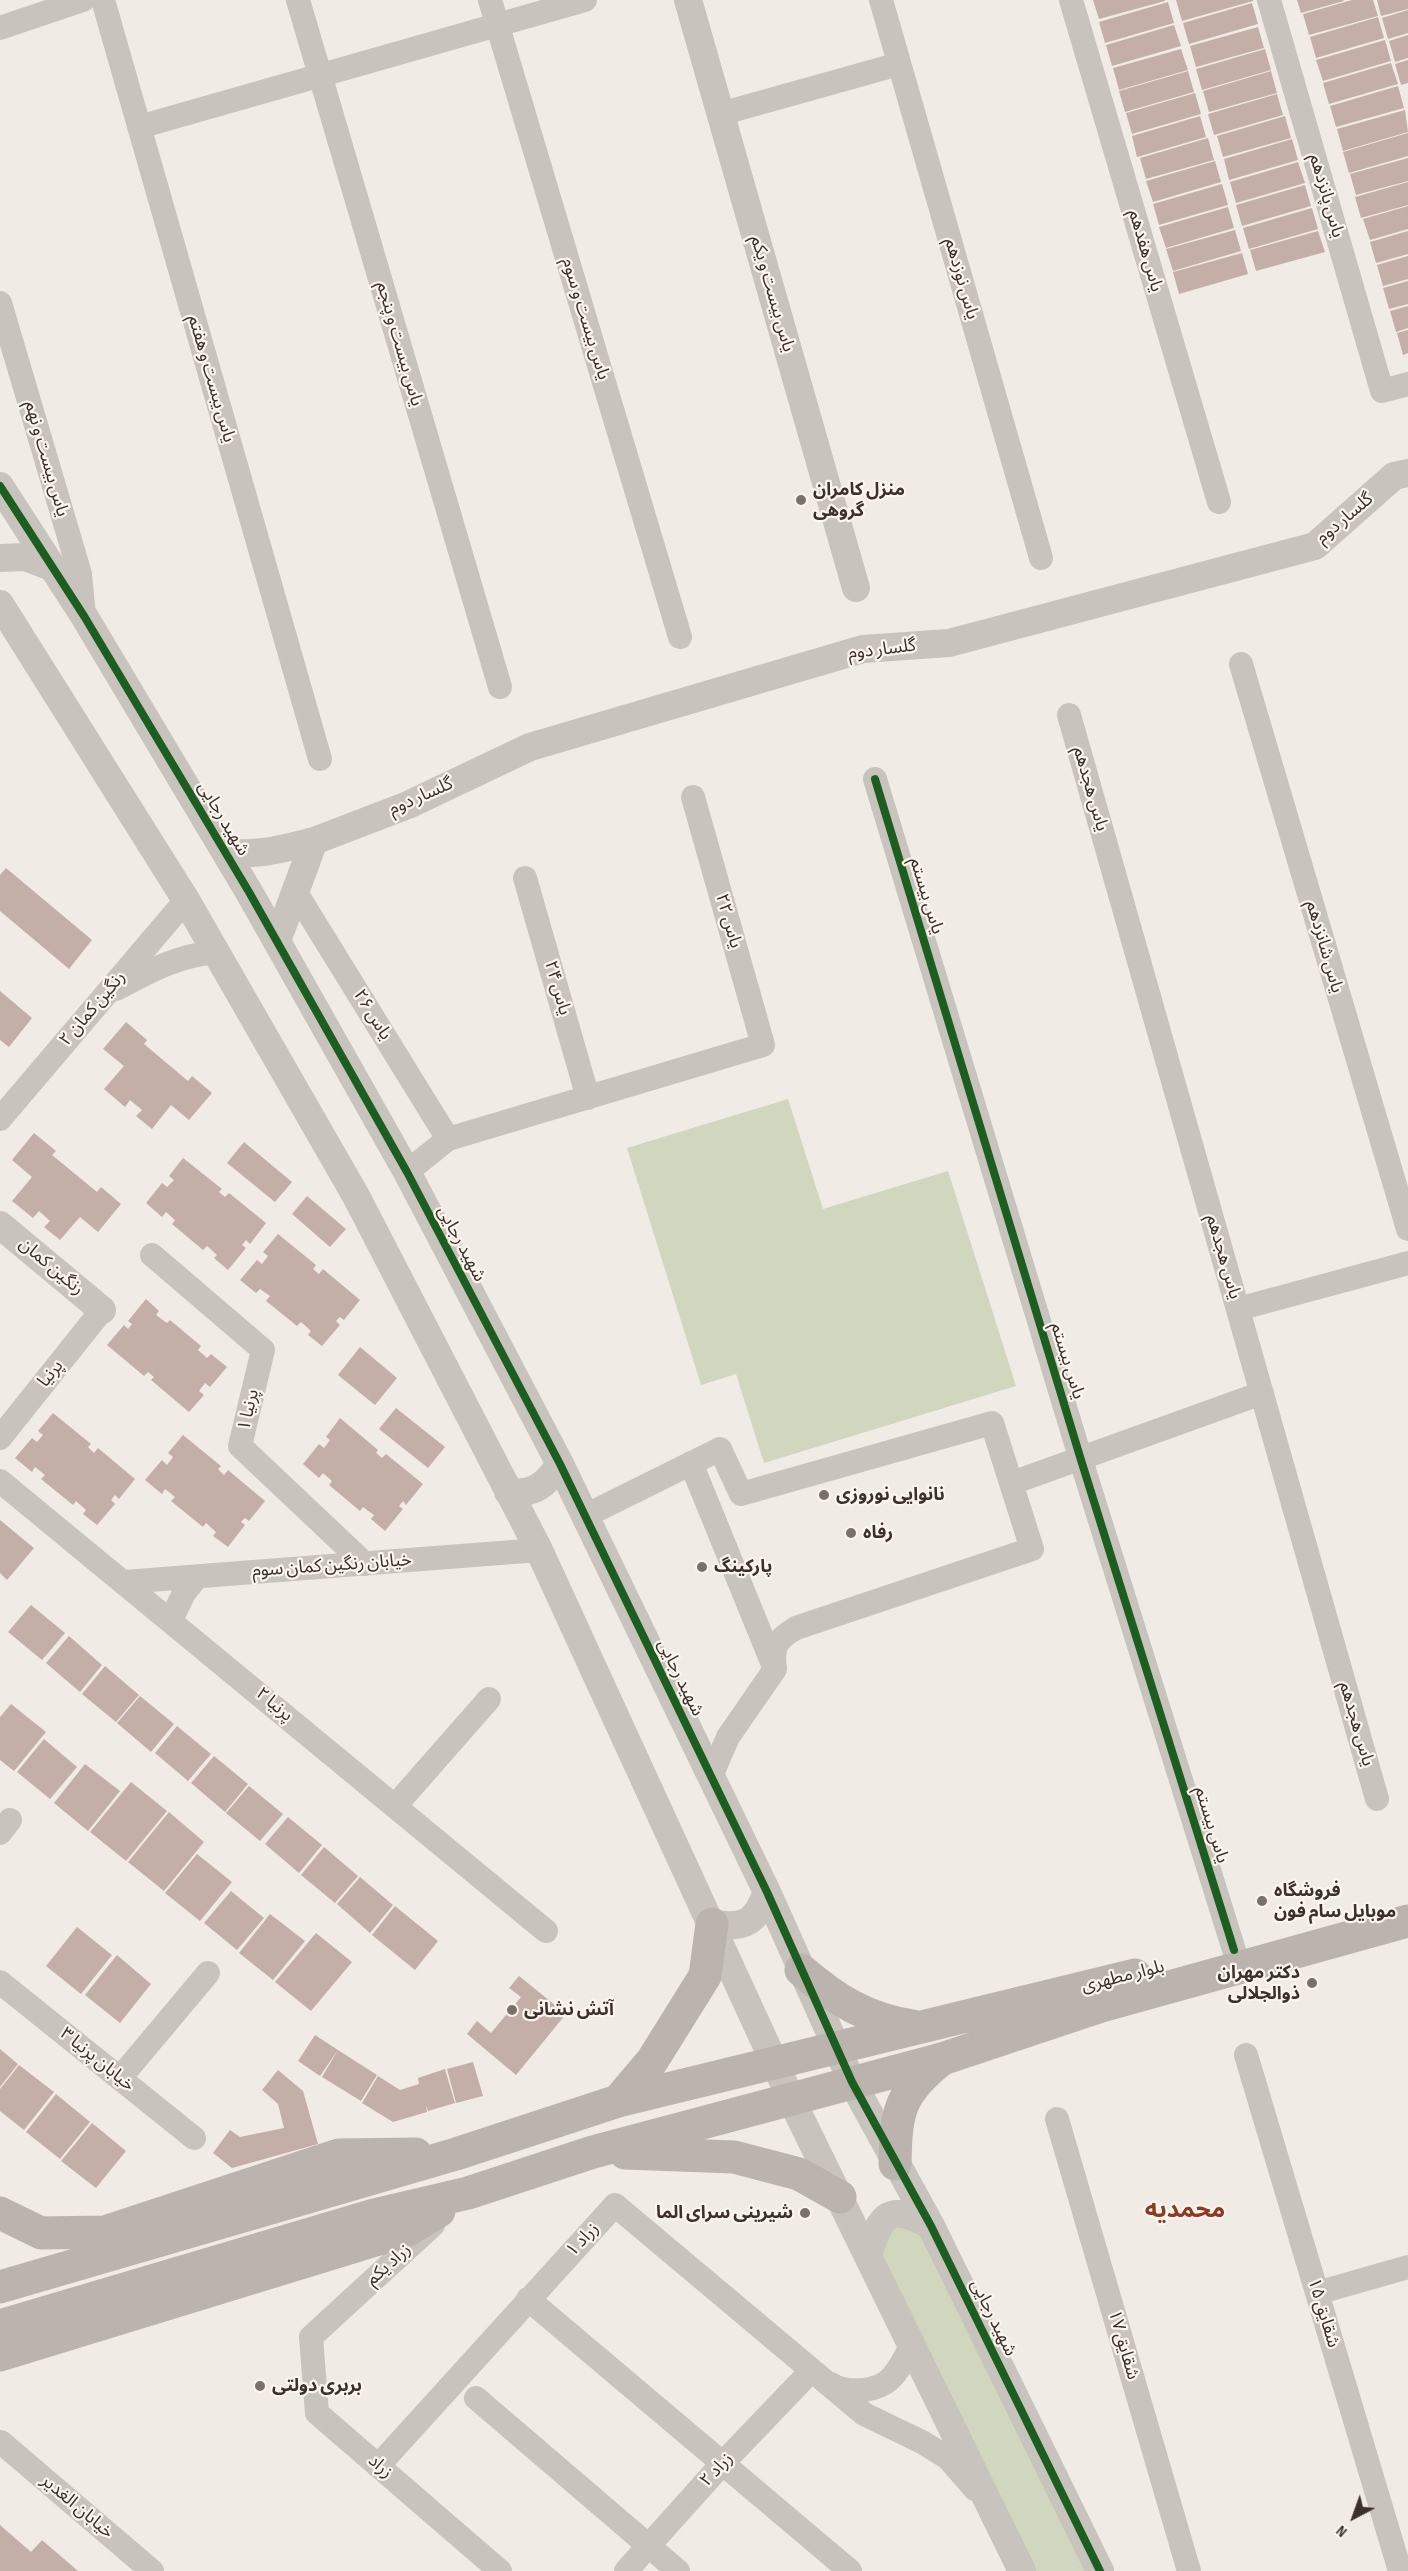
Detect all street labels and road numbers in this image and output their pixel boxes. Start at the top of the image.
street label: یاس پانزدهم [1304,152,1348,240]
street label: یاس هفدهم [1123,207,1167,295]
street label: یاس بیست و یکم [745,233,799,355]
street label: یاس نوزدهم [939,236,983,322]
street label: یاس بیست و سوم [556,255,614,383]
street label: یاس بیست و پنجم [371,279,427,409]
street label: یاس یبست و هفتم [182,313,240,445]
street label: یاس بیست و نهم [19,399,73,519]
street label: گلسار دوم [1312,489,1378,549]
street label: گلسار دوم [847,635,917,665]
street label: یاس هجدهم [1068,744,1112,834]
street label: گلسار دوم [385,773,457,821]
street label: شهید رجایی [192,778,254,860]
street label: یاس بیستم [904,855,948,937]
street label: یاس ۲۲ [710,891,746,951]
street label: یاس شانزدهم [1301,898,1347,996]
street label: یاس ۲۴ [539,958,575,1018]
street label: رنگین کمان ۲ [55,967,131,1051]
street label: یاس ۲۶ [348,986,396,1044]
street label: شهید رجایی [432,1202,490,1286]
street label: یاس هجدهم [1201,1212,1245,1302]
street label: رنگین کمان [14,1234,88,1300]
street label: یاس بیستم [1045,1320,1089,1402]
street label: پرنیا [34,1356,68,1392]
street label: پرنیا ۱ [234,1387,264,1433]
street label: خیابان رنگین کمان سوم [251,1550,413,1582]
street label: شهید رجایی [652,1636,708,1720]
street label: یاس هجدهم [1334,1679,1378,1769]
street label: پرنیا ۲ [251,1683,297,1727]
street label: یاس بیستم [1189,1784,1233,1866]
street label: بلوار مطهری [1079,1956,1167,1998]
street label: خیابان پرنیا ۳ [55,2023,139,2097]
street label: زراد ۱ [562,2218,604,2262]
street label: زراد یکم [362,2239,416,2291]
street label: شهید رجایی [965,2276,1021,2360]
street label: شقایق ۱۵ [1302,2276,1344,2350]
street label: شقایق ۱۷ [1103,2308,1143,2382]
street label: زراد ۲ [696,2448,738,2492]
street label: زراد [363,2450,397,2484]
street label: خیابان الغدیر [36,2470,118,2544]

